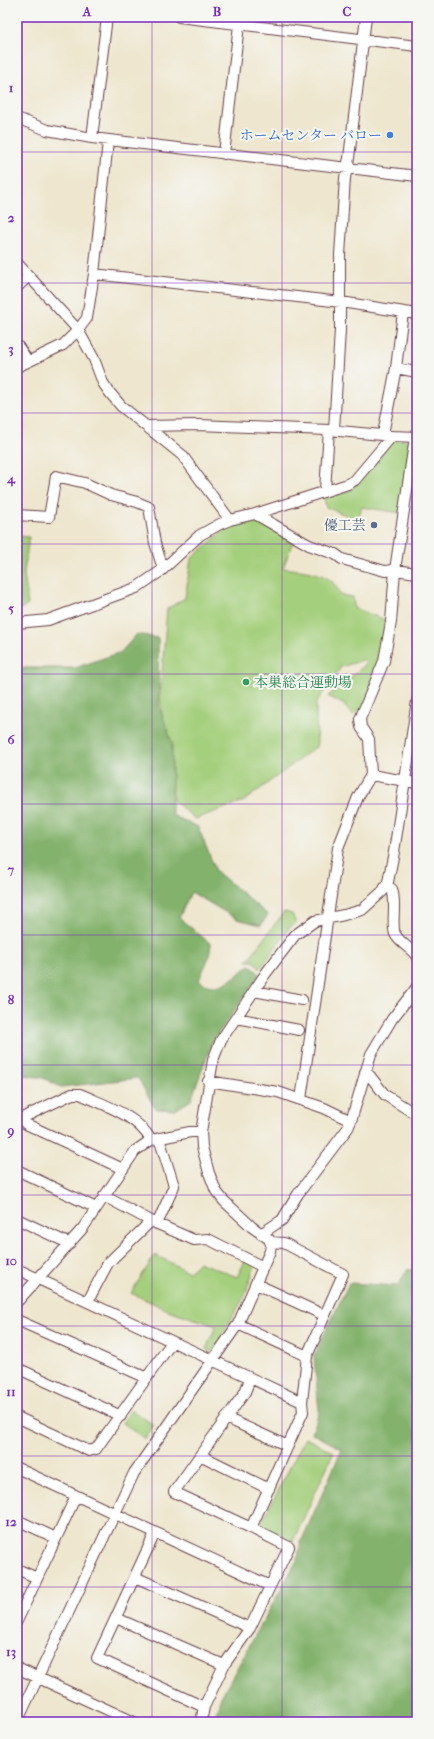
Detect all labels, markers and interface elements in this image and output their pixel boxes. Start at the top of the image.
text: A [82,4,92,19]
text: B [213,4,222,19]
text: C [343,4,352,19]
text: 1 [9,80,14,95]
place label: ホームセンター バロー [240,127,382,144]
marker: ホームセンター バロー [385,130,395,140]
text: 2 [8,210,15,225]
text: 3 [8,341,14,357]
text: 4 [6,471,16,487]
place label: 優工芸 [324,517,366,534]
marker: 優工芸 [369,520,379,530]
text: 5 [8,601,14,616]
place label: 本巣総合運動場 [254,674,352,691]
marker: 本巣総合運動場 [241,677,251,687]
text: 6 [7,732,15,747]
text: 7 [7,862,15,877]
text: 8 [8,992,15,1007]
text: 9 [7,1123,15,1139]
text: 10 [5,1253,17,1268]
text: 11 [6,1384,16,1399]
text: 12 [5,1514,17,1529]
text: 13 [6,1644,16,1660]

